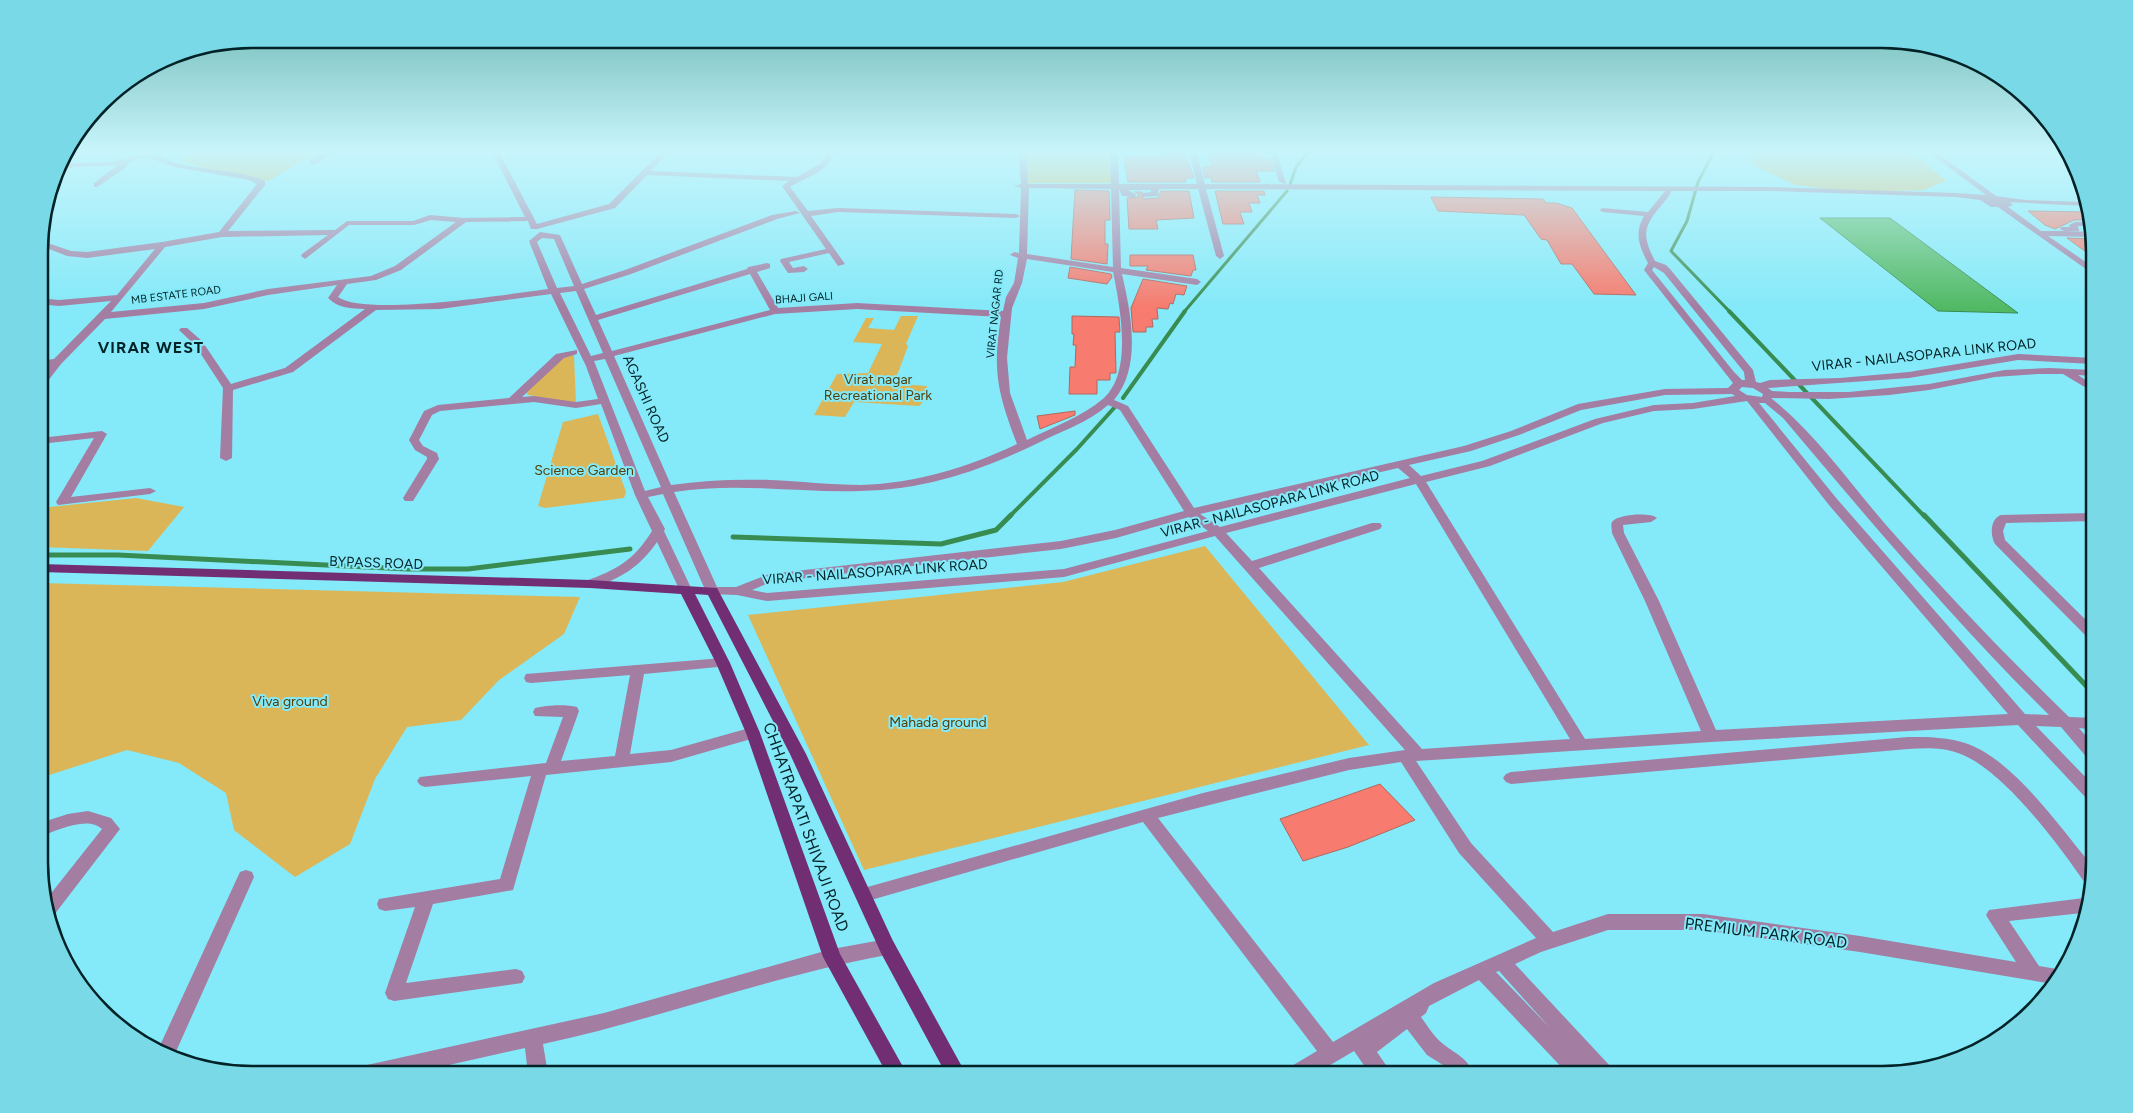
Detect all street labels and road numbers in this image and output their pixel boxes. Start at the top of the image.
street label: VIRAT NAGAR RD [984,269,1006,359]
street label: MB ESTATE ROAD [130,283,222,307]
street label: BHAJI GALI [775,289,833,307]
street label: VIRAR - NAILASOPARA LINK ROAD [1811,335,2037,375]
street label: AGASHI ROAD [619,352,673,446]
street label: VIRAR - NAILASOPARA LINK ROAD [1159,467,1381,541]
street label: BYPASS ROAD [329,553,423,573]
street label: VIRAR - NAILASOPARA LINK ROAD [762,556,988,588]
street label: CHHATRAPATI SHIVAJI ROAD [759,720,853,934]
street label: PREMIUM PARK ROAD [1684,914,1848,952]

